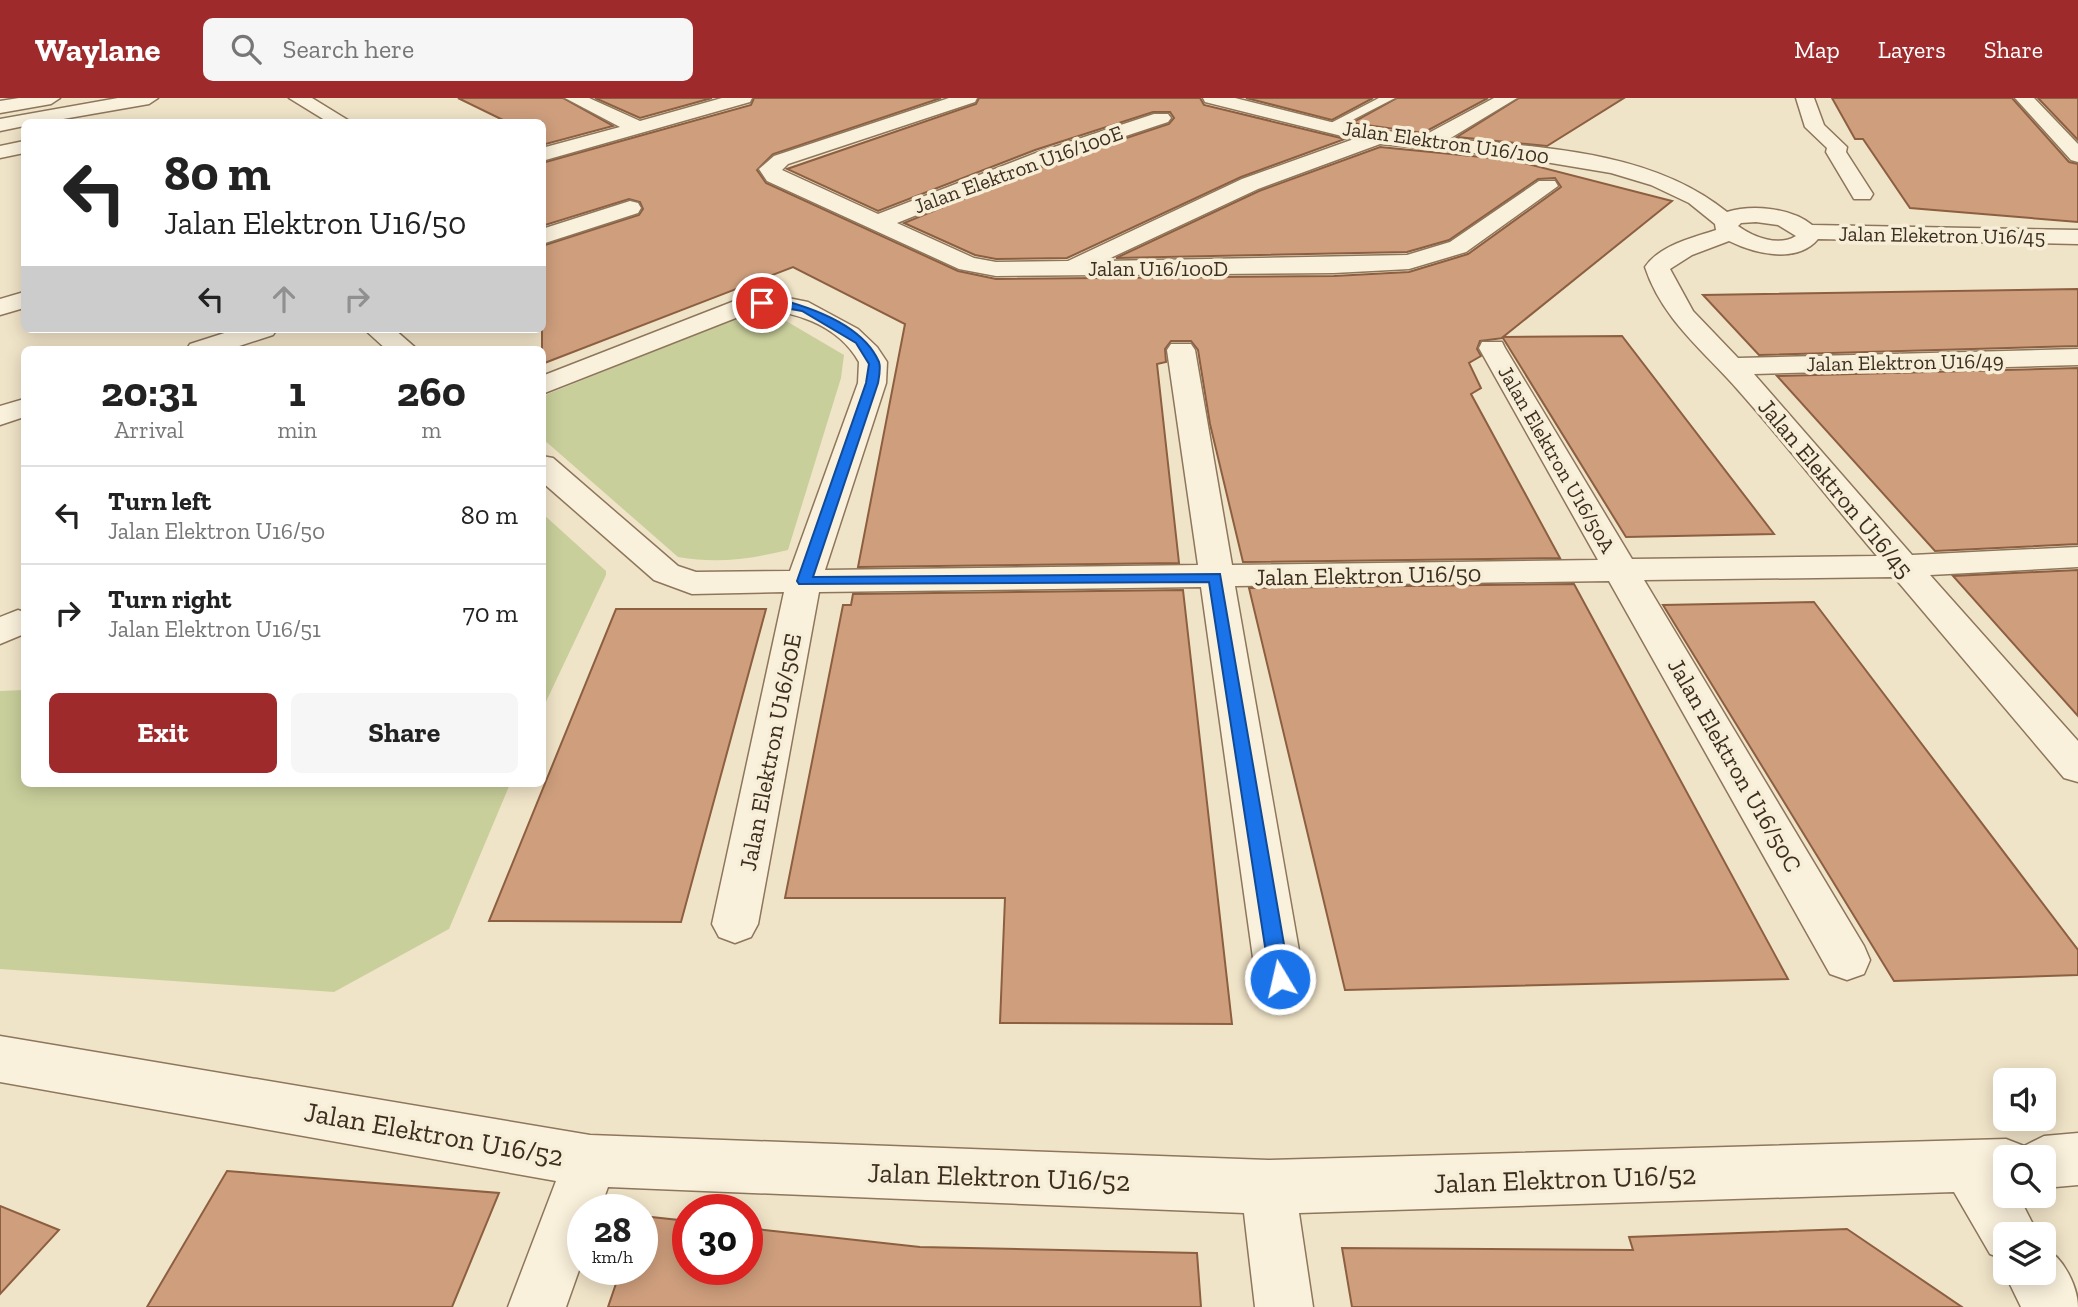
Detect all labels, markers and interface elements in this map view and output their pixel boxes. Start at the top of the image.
search box [203,18,693,81]
text: Waylane [35,30,161,69]
icon: search [227,30,265,68]
text: Search here [283,33,414,65]
text: Map [1794,35,1840,64]
text: Layers [1878,35,1946,64]
text: Share [1984,35,2043,64]
street label: Jalan Elektron U16/100 [1341,115,1551,169]
street label: Jalan Elektron U16/100E [910,120,1126,218]
text: 80 m [164,144,271,203]
icon: left [49,147,140,238]
text: Jalan Elektron U16/50 [164,204,466,242]
street label: Jalan Eleketron U16/45 [1838,221,2046,249]
street label: Jalan U16/100D [1088,256,1228,281]
pin [732,273,792,333]
icon: left [192,280,230,318]
icon: ahead [265,280,303,318]
icon: right [338,280,376,318]
icon: arrive [743,284,781,322]
street label: Jalan Elektron U16/49 [1806,348,2004,376]
street label: Jalan Elektron U16/50A [1493,361,1621,557]
text: 20:31 [101,366,197,417]
text: 1 [289,366,306,417]
text: 260 [397,366,466,417]
street label: Jalan Elektron U16/45 [1752,392,1920,584]
text: Arrival [115,416,184,444]
text: min [277,416,317,444]
text: m [421,416,441,444]
text: Turn left [108,485,211,517]
icon: left [49,496,87,534]
text: 80 m [461,499,518,531]
text: Jalan Elektron U16/50 [108,517,325,545]
street label: Jalan Elektron U16/50 [1254,559,1482,591]
text: Turn right [108,583,231,615]
icon: right [49,594,87,632]
text: 70 m [462,597,518,629]
text: Jalan Elektron U16/51 [108,615,321,643]
street label: Jalan Elektron U16/50E [733,631,807,873]
street label: Jalan Elektron U16/50C [1662,653,1808,877]
button: Exit [49,693,277,773]
button: Share [291,693,518,773]
position arrow [1243,942,1317,1016]
map controls [1993,1068,2056,1285]
button: sound [1993,1068,2056,1131]
street label: Jalan Elektron U16/52 [302,1095,566,1173]
button: search [1993,1145,2056,1208]
street label: Jalan Elektron U16/52 [867,1156,1131,1198]
street label: Jalan Elektron U16/52 [1433,1158,1697,1200]
speed limit sign: 30 [672,1194,763,1285]
text: 28 [594,1209,631,1251]
button: layers [1993,1222,2056,1285]
text: km/h [592,1246,633,1268]

